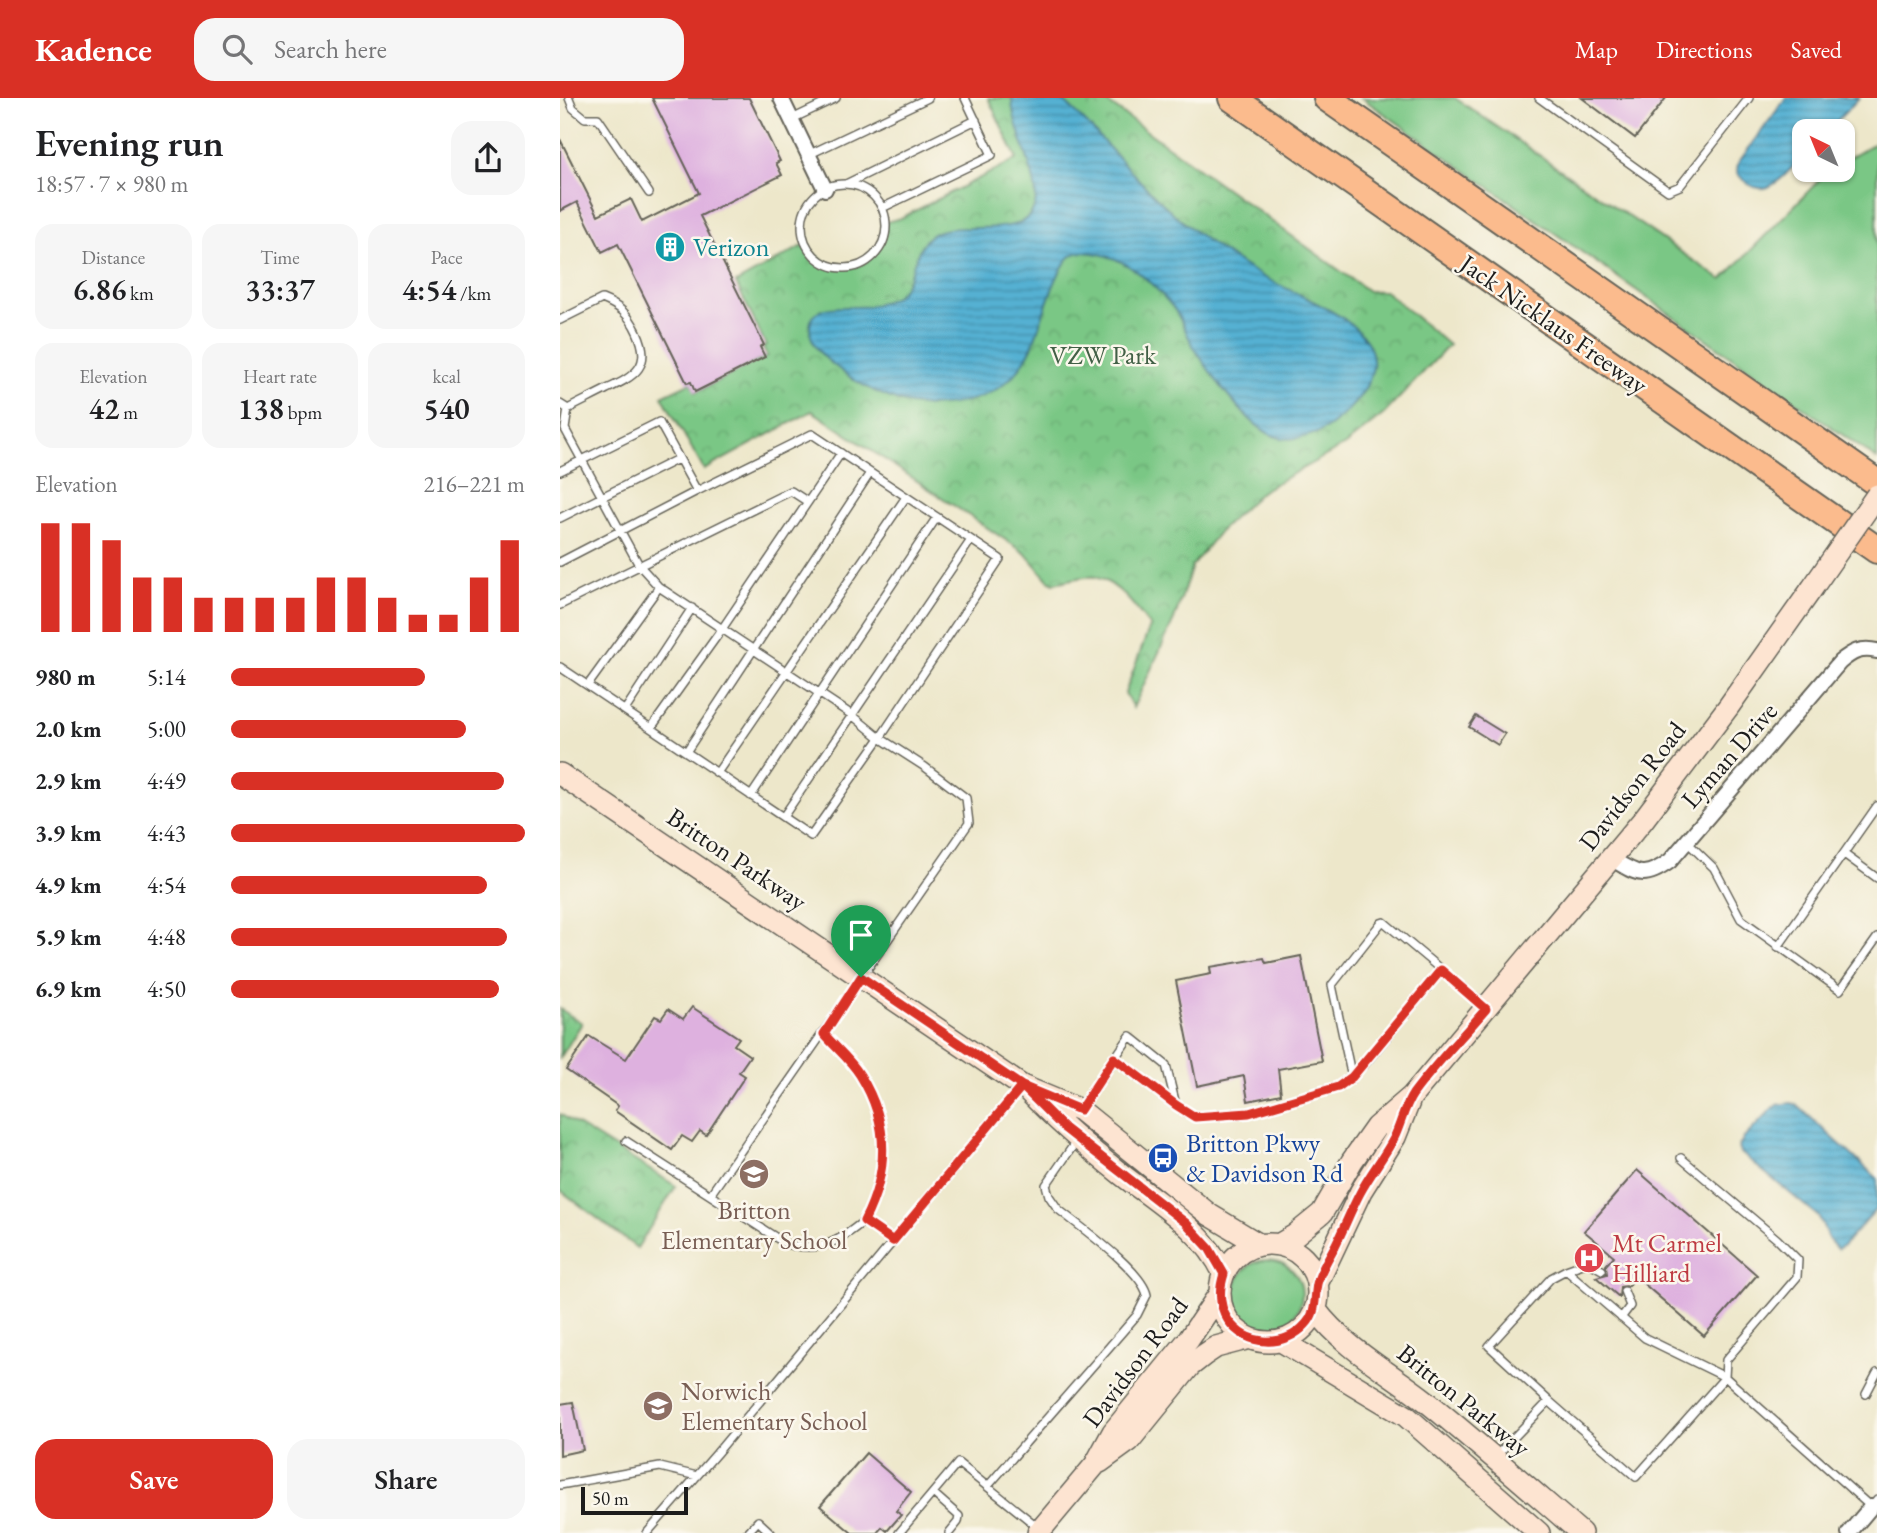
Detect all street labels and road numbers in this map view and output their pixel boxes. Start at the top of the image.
street label: Jack Nicklaus Freeway [1452,245,1655,402]
street label: Lyman Drive [1673,695,1785,815]
street label: Davidson Road [1571,714,1694,858]
street label: Britton Parkway [660,800,814,919]
street label: Davidson Road [1075,1289,1196,1434]
street label: Britton Parkway [1390,1336,1538,1464]

